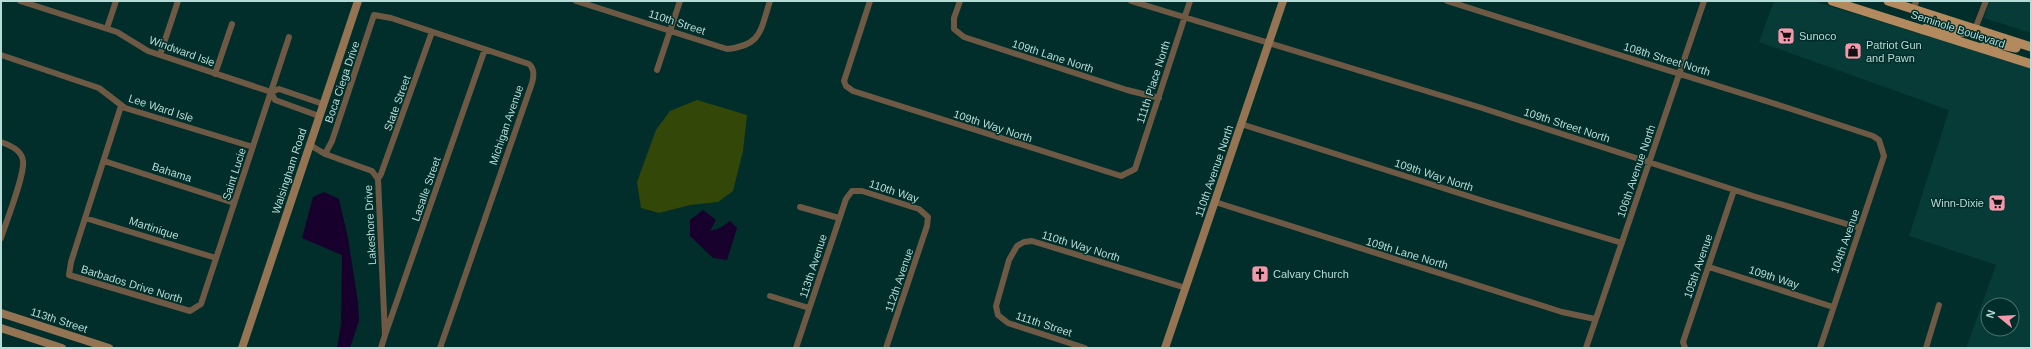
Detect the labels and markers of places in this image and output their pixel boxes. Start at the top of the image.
supermarket icon: Sunoco [1776,26,1796,46]
place label: Sunoco [1799,30,1836,42]
place label: Patriot Gun and Pawn [1866,39,1922,64]
shop icon: Patriot Gun and Pawn [1843,41,1863,61]
supermarket icon: Winn-Dixie [1987,193,2007,213]
place label: Winn-Dixie [1931,197,1984,209]
church icon: Calvary Church [1250,264,1270,284]
place label: Calvary Church [1273,268,1349,280]

